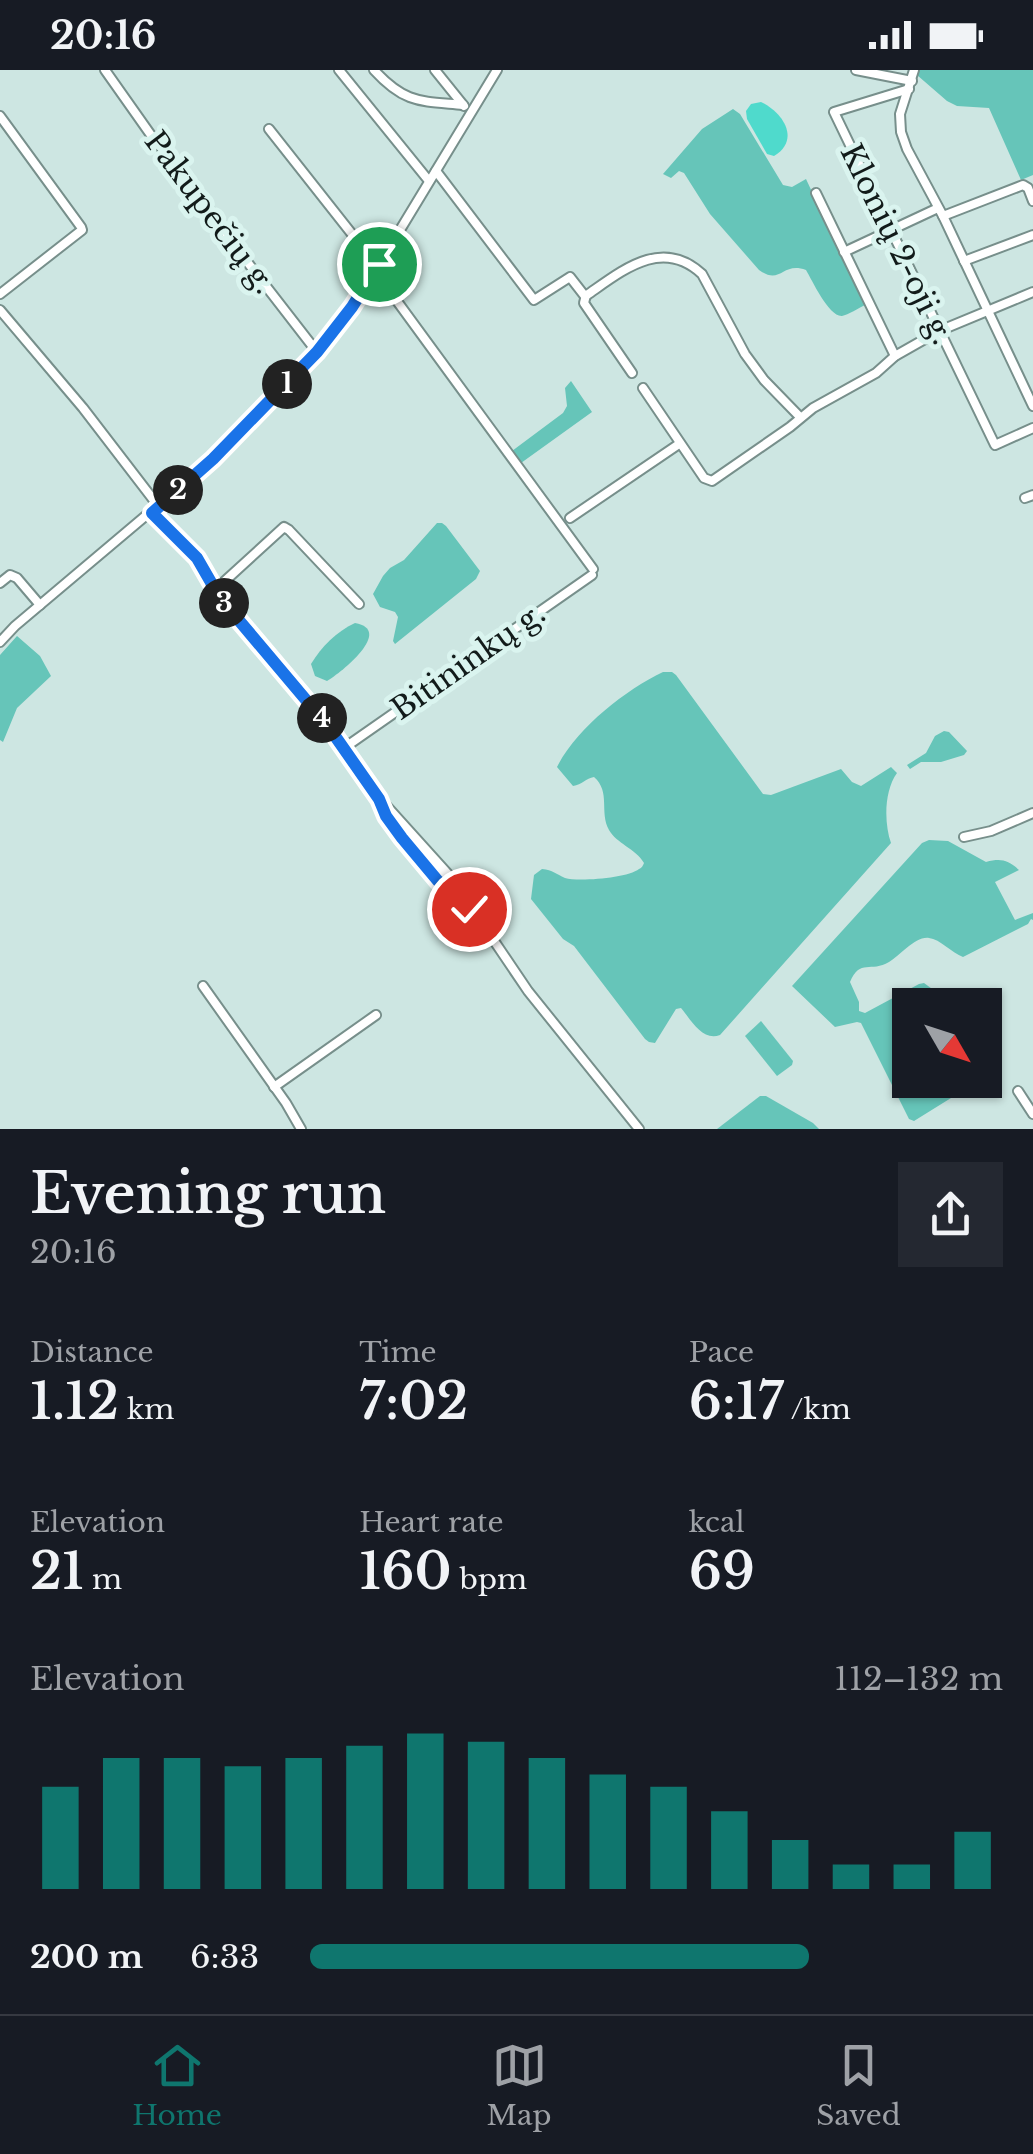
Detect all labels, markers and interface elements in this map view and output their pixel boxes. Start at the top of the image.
text: 20:16 [50,12,156,59]
street label: Pakupečių g. [137,123,283,301]
street label: Klonių 2-oji g. [833,138,961,350]
pin [337,222,422,307]
icon: arrive [352,237,407,292]
pin: 1 [262,359,312,409]
text: 1 [281,366,293,401]
pin: 2 [153,465,203,515]
text: 2 [169,472,187,507]
pin: 3 [199,578,249,628]
text: 3 [215,585,233,620]
street label: Bitininkų g. [384,594,552,728]
pin: 4 [297,693,347,743]
text: 4 [313,700,331,735]
pin [427,867,512,952]
icon: check [442,882,497,937]
north arrow [892,988,1002,1098]
map controls [892,988,1002,1098]
text: Evening run [30,1160,386,1228]
button: share [898,1162,1003,1267]
text: 20:16 [30,1232,117,1272]
text: Distance [30,1335,153,1370]
text: Time [359,1335,437,1370]
text: Pace [689,1335,754,1370]
text: 1.12 [30,1370,119,1433]
text: 7:02 [359,1370,468,1433]
text: 6:17 [689,1370,784,1433]
text: km [119,1392,174,1427]
text: /km [784,1392,851,1427]
text: Elevation [30,1505,165,1540]
text: Heart rate [359,1505,504,1540]
text: kcal [689,1505,745,1540]
text: 21 [30,1540,84,1603]
text: 160 [359,1540,452,1603]
text: 69 [689,1540,755,1603]
text: m [84,1562,122,1597]
text: bpm [452,1562,527,1597]
text: Elevation [30,1659,184,1699]
text: 112–132 m [834,1659,1003,1699]
text: 200 m [30,1937,143,1977]
text: 6:33 [190,1937,259,1977]
tab: Home [132,2038,222,2133]
tab: Map [487,2038,552,2133]
tab: Saved [816,2038,901,2133]

